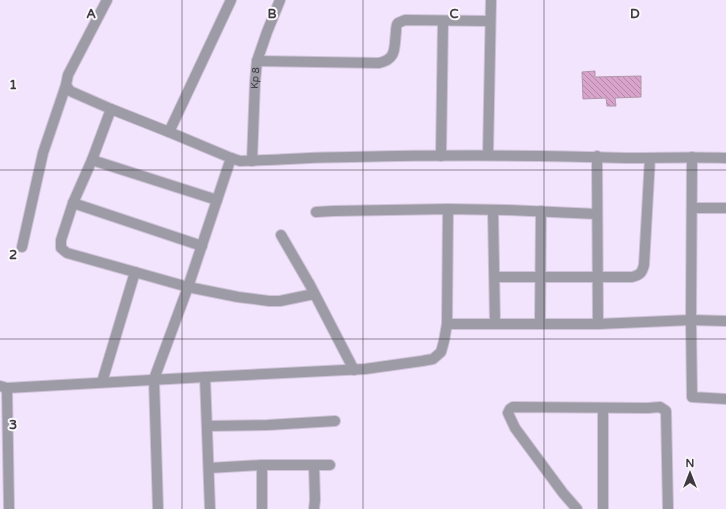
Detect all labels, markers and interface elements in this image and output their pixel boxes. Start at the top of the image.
text: A [86,6,96,22]
text: B [267,6,277,22]
text: C [449,6,459,22]
text: D [630,6,640,22]
street label: Kp 8 [249,67,262,89]
text: 1 [9,77,17,93]
text: 2 [9,247,17,263]
text: 3 [9,417,17,433]
north arrow [670,453,710,493]
text: N [686,457,694,470]

